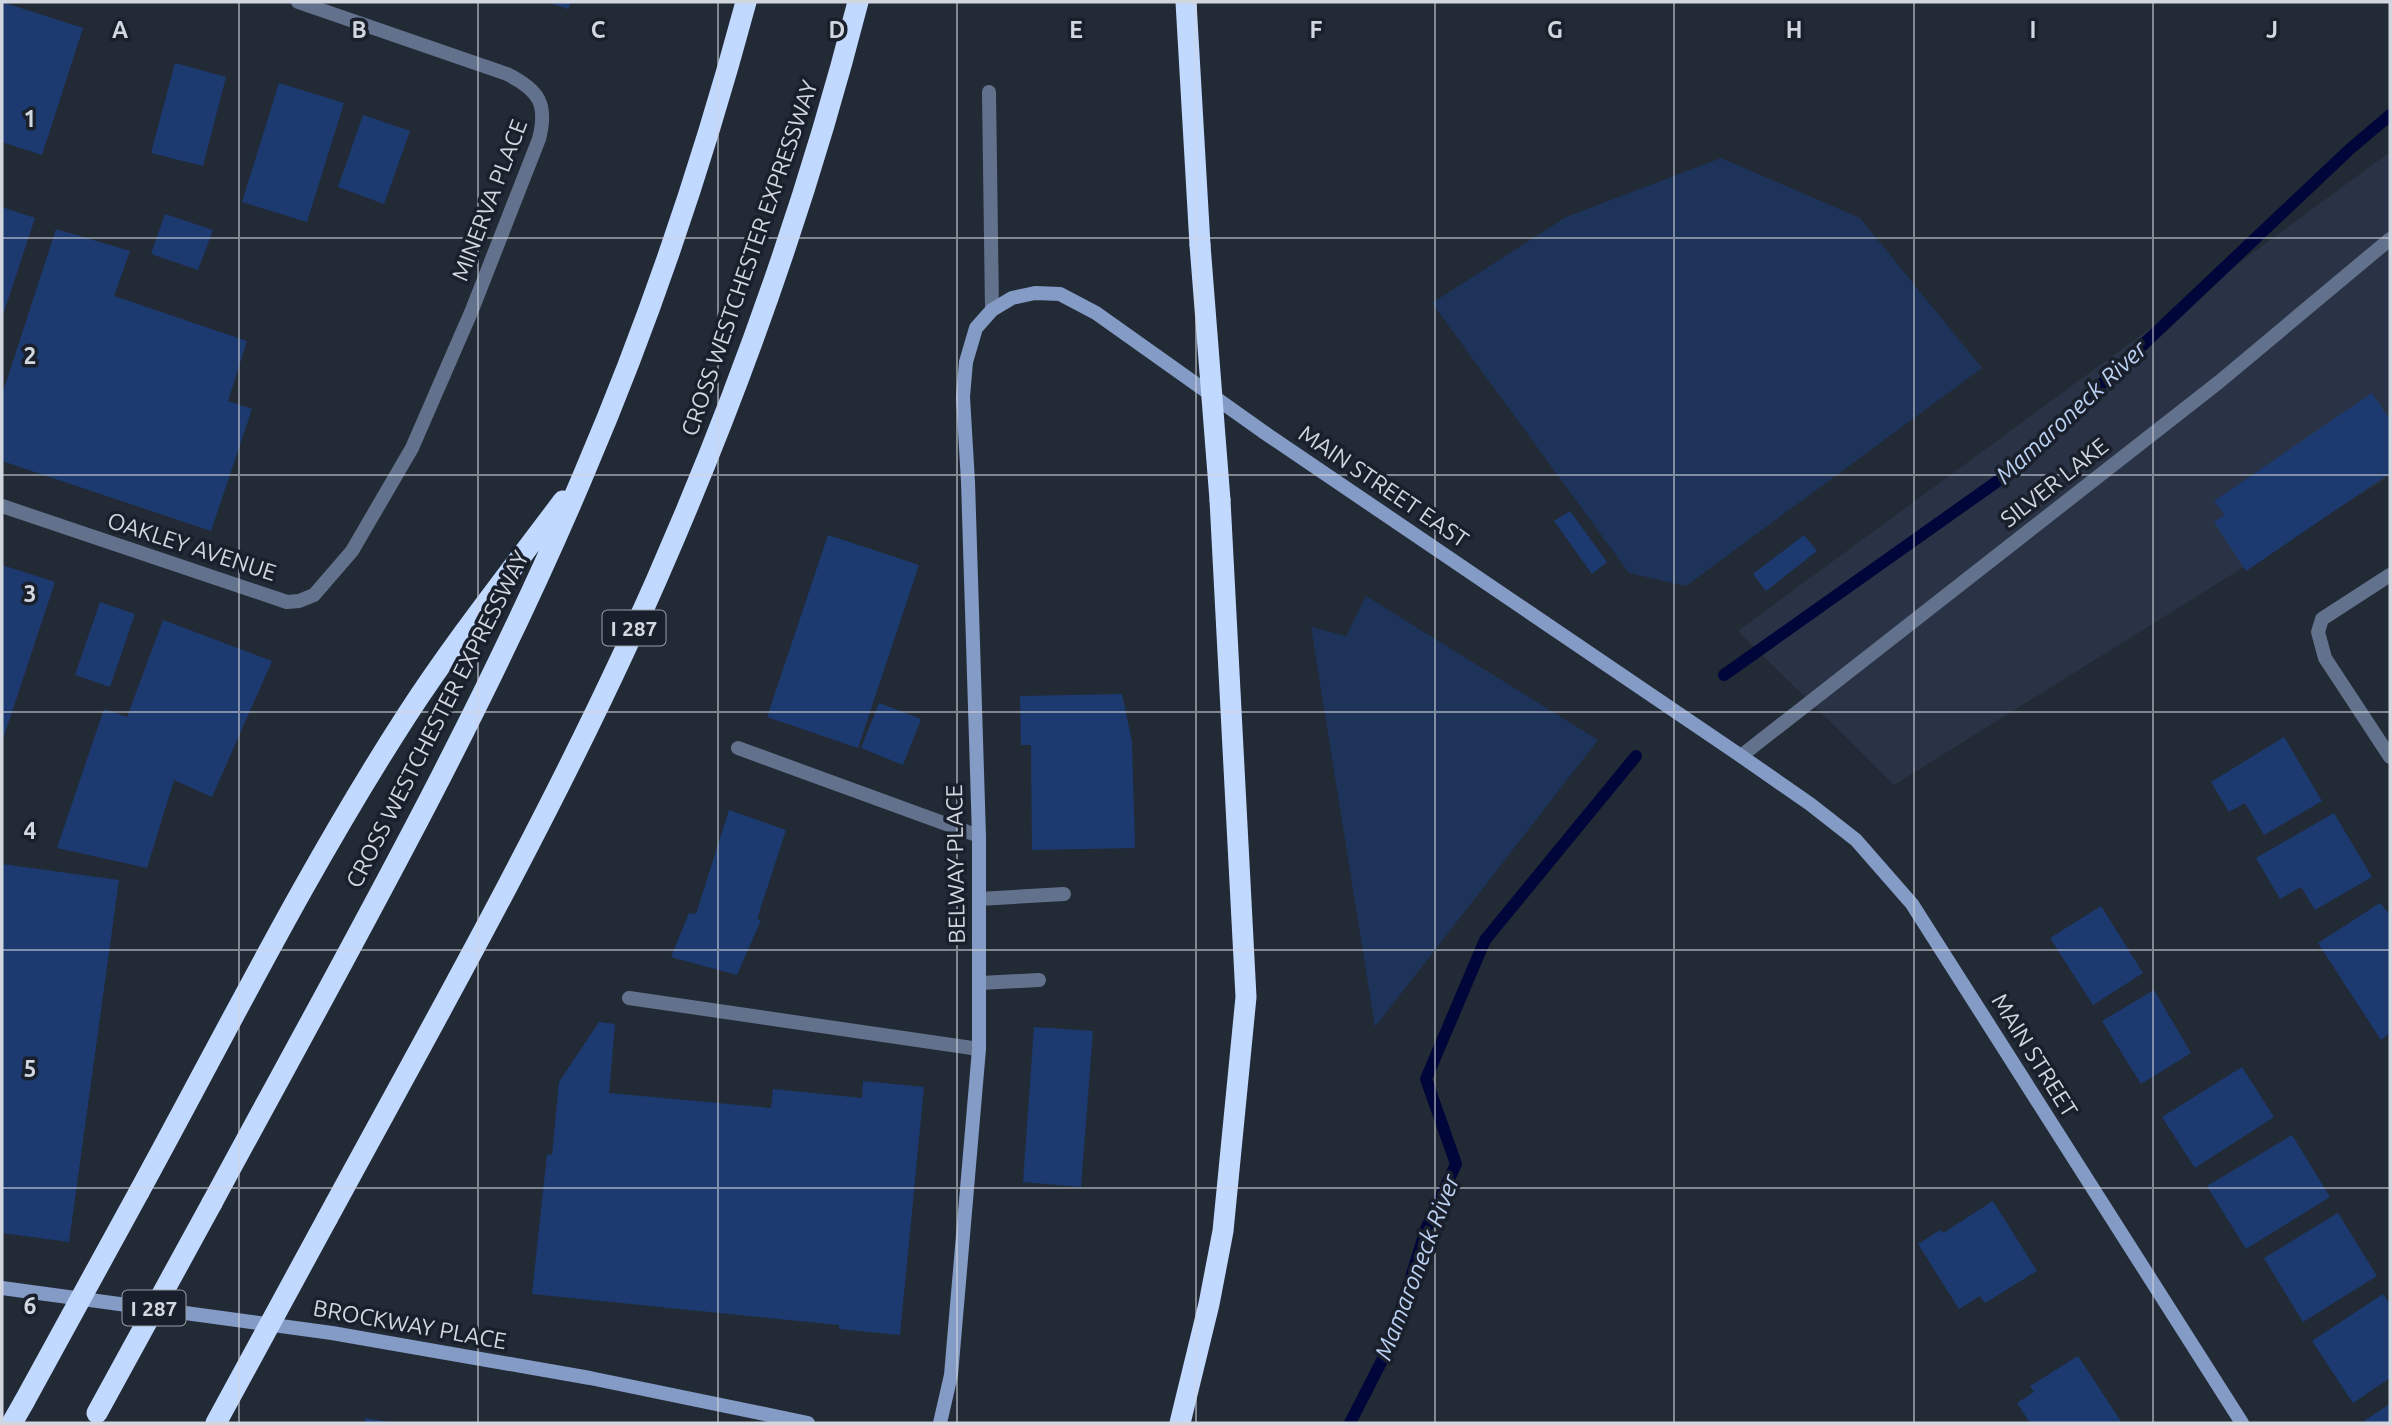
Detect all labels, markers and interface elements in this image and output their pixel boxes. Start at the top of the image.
text: A [112,17,128,42]
text: B [351,17,367,42]
text: C [591,17,606,42]
text: D [829,17,845,42]
text: E [1069,17,1083,42]
text: F [1310,17,1323,42]
text: G [1547,17,1563,42]
text: H [1786,17,1802,42]
text: I [2030,17,2036,42]
text: J [2266,17,2278,42]
street label: CROSS WESTCHESTER EXPRESSWAY [676,76,822,439]
text: 1 [24,106,36,131]
street label: MINERVA PLACE [447,116,531,284]
water label: Mamaroneck River [1990,335,2153,489]
text: 2 [24,343,36,368]
street label: MAIN STREET EAST [1295,420,1474,552]
street label: SILVER LAKE [1995,432,2113,532]
street label: OAKLEY AVENUE [104,507,280,585]
street label: CROSS WESTCHESTER EXPRESSWAY [341,546,533,891]
text: 3 [24,581,36,606]
road number: I 287 [602,610,666,646]
street label: BELWAY PLACE [941,784,969,944]
text: 4 [24,818,37,843]
street label: MAIN STREET [1987,989,2083,1121]
text: 5 [24,1056,36,1081]
water label: Mamaroneck River [1369,1170,1465,1364]
road number: I 287 [122,1290,186,1326]
text: 6 [24,1293,37,1318]
street label: BROCKWAY PLACE [311,1295,509,1353]

